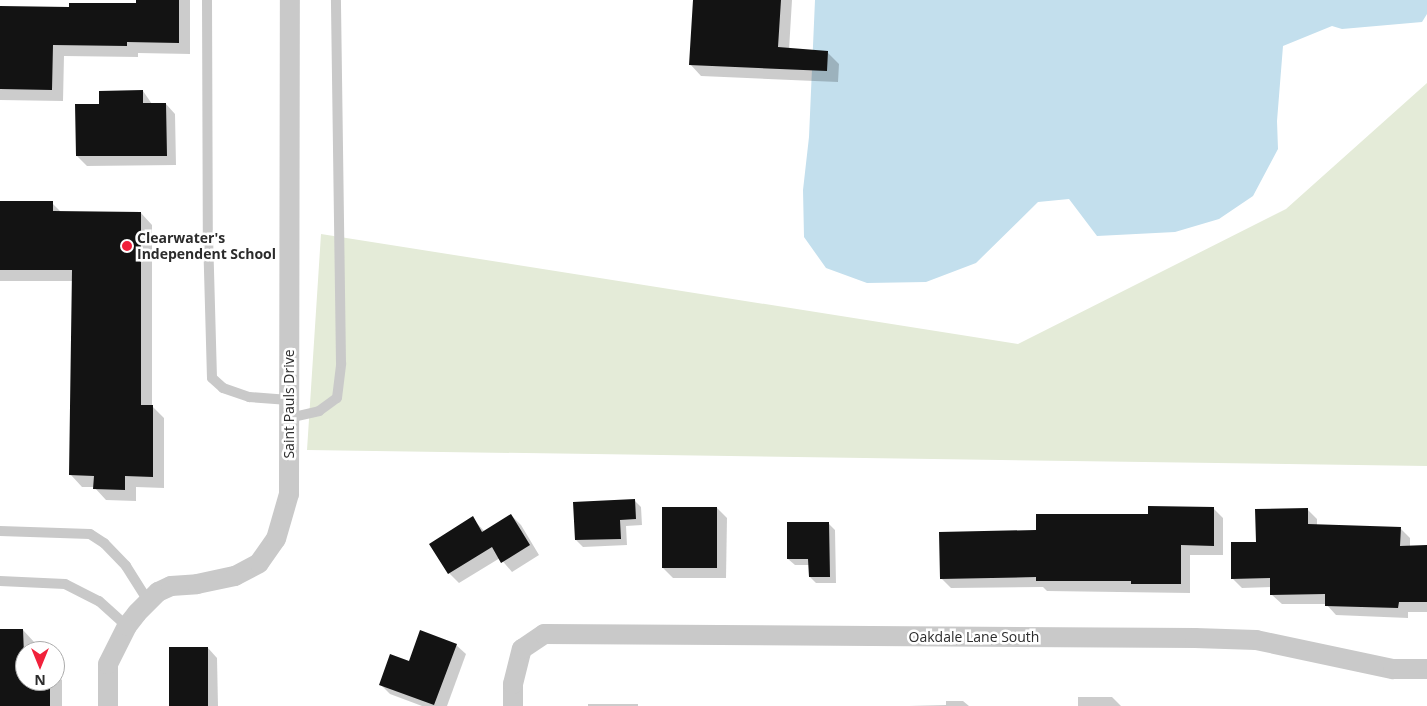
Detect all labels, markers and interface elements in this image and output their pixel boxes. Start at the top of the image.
place label: Clearwater's Independent School [137,230,276,262]
marker: Clearwater's Independent School [121,240,133,252]
street label: Saint Pauls Drive [281,349,297,459]
street label: Oakdale Lane South [909,629,1039,645]
north arrow [15,641,65,691]
text: N [34,671,46,690]

